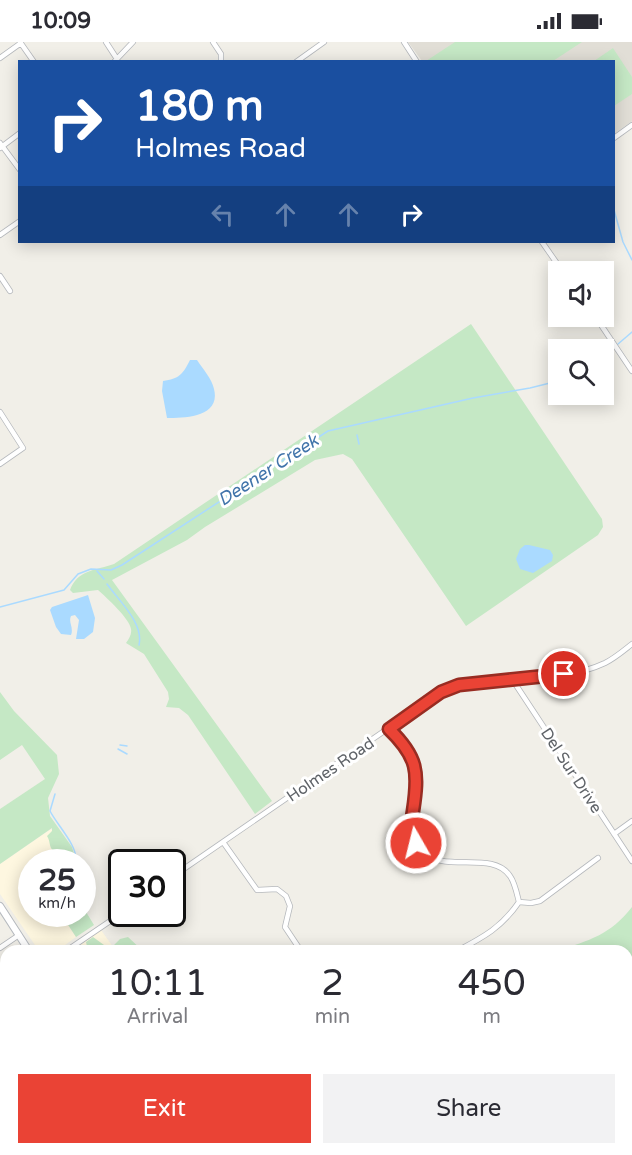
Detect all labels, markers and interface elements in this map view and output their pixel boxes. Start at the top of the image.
text: 10:09 [30,8,91,34]
text: 180 m [135,81,264,132]
icon: right [36,84,114,162]
text: Holmes Road [135,132,306,165]
icon: left [206,198,239,231]
icon: ahead [269,198,302,231]
icon: ahead [332,198,365,231]
icon: right [395,198,428,231]
map controls [548,261,614,405]
button: sound [548,261,614,327]
button: search [548,339,614,405]
water label: Deener Creek [214,429,323,511]
pin [538,648,589,699]
icon: arrive [547,657,580,690]
street label: Del Sur Drive [536,724,606,817]
street label: Holmes Road [283,733,378,806]
position arrow [384,811,448,875]
speed limit sign: 30 [108,849,186,927]
text: 25 [38,862,76,899]
text: km/h [38,894,76,912]
text: 10:11 [107,962,207,1005]
text: 2 [321,962,344,1005]
text: 450 [458,962,526,1005]
text: Arrival [126,1005,188,1029]
text: min [315,1005,350,1029]
text: m [482,1005,501,1029]
button: Exit [18,1074,311,1143]
button: Share [323,1074,615,1143]

